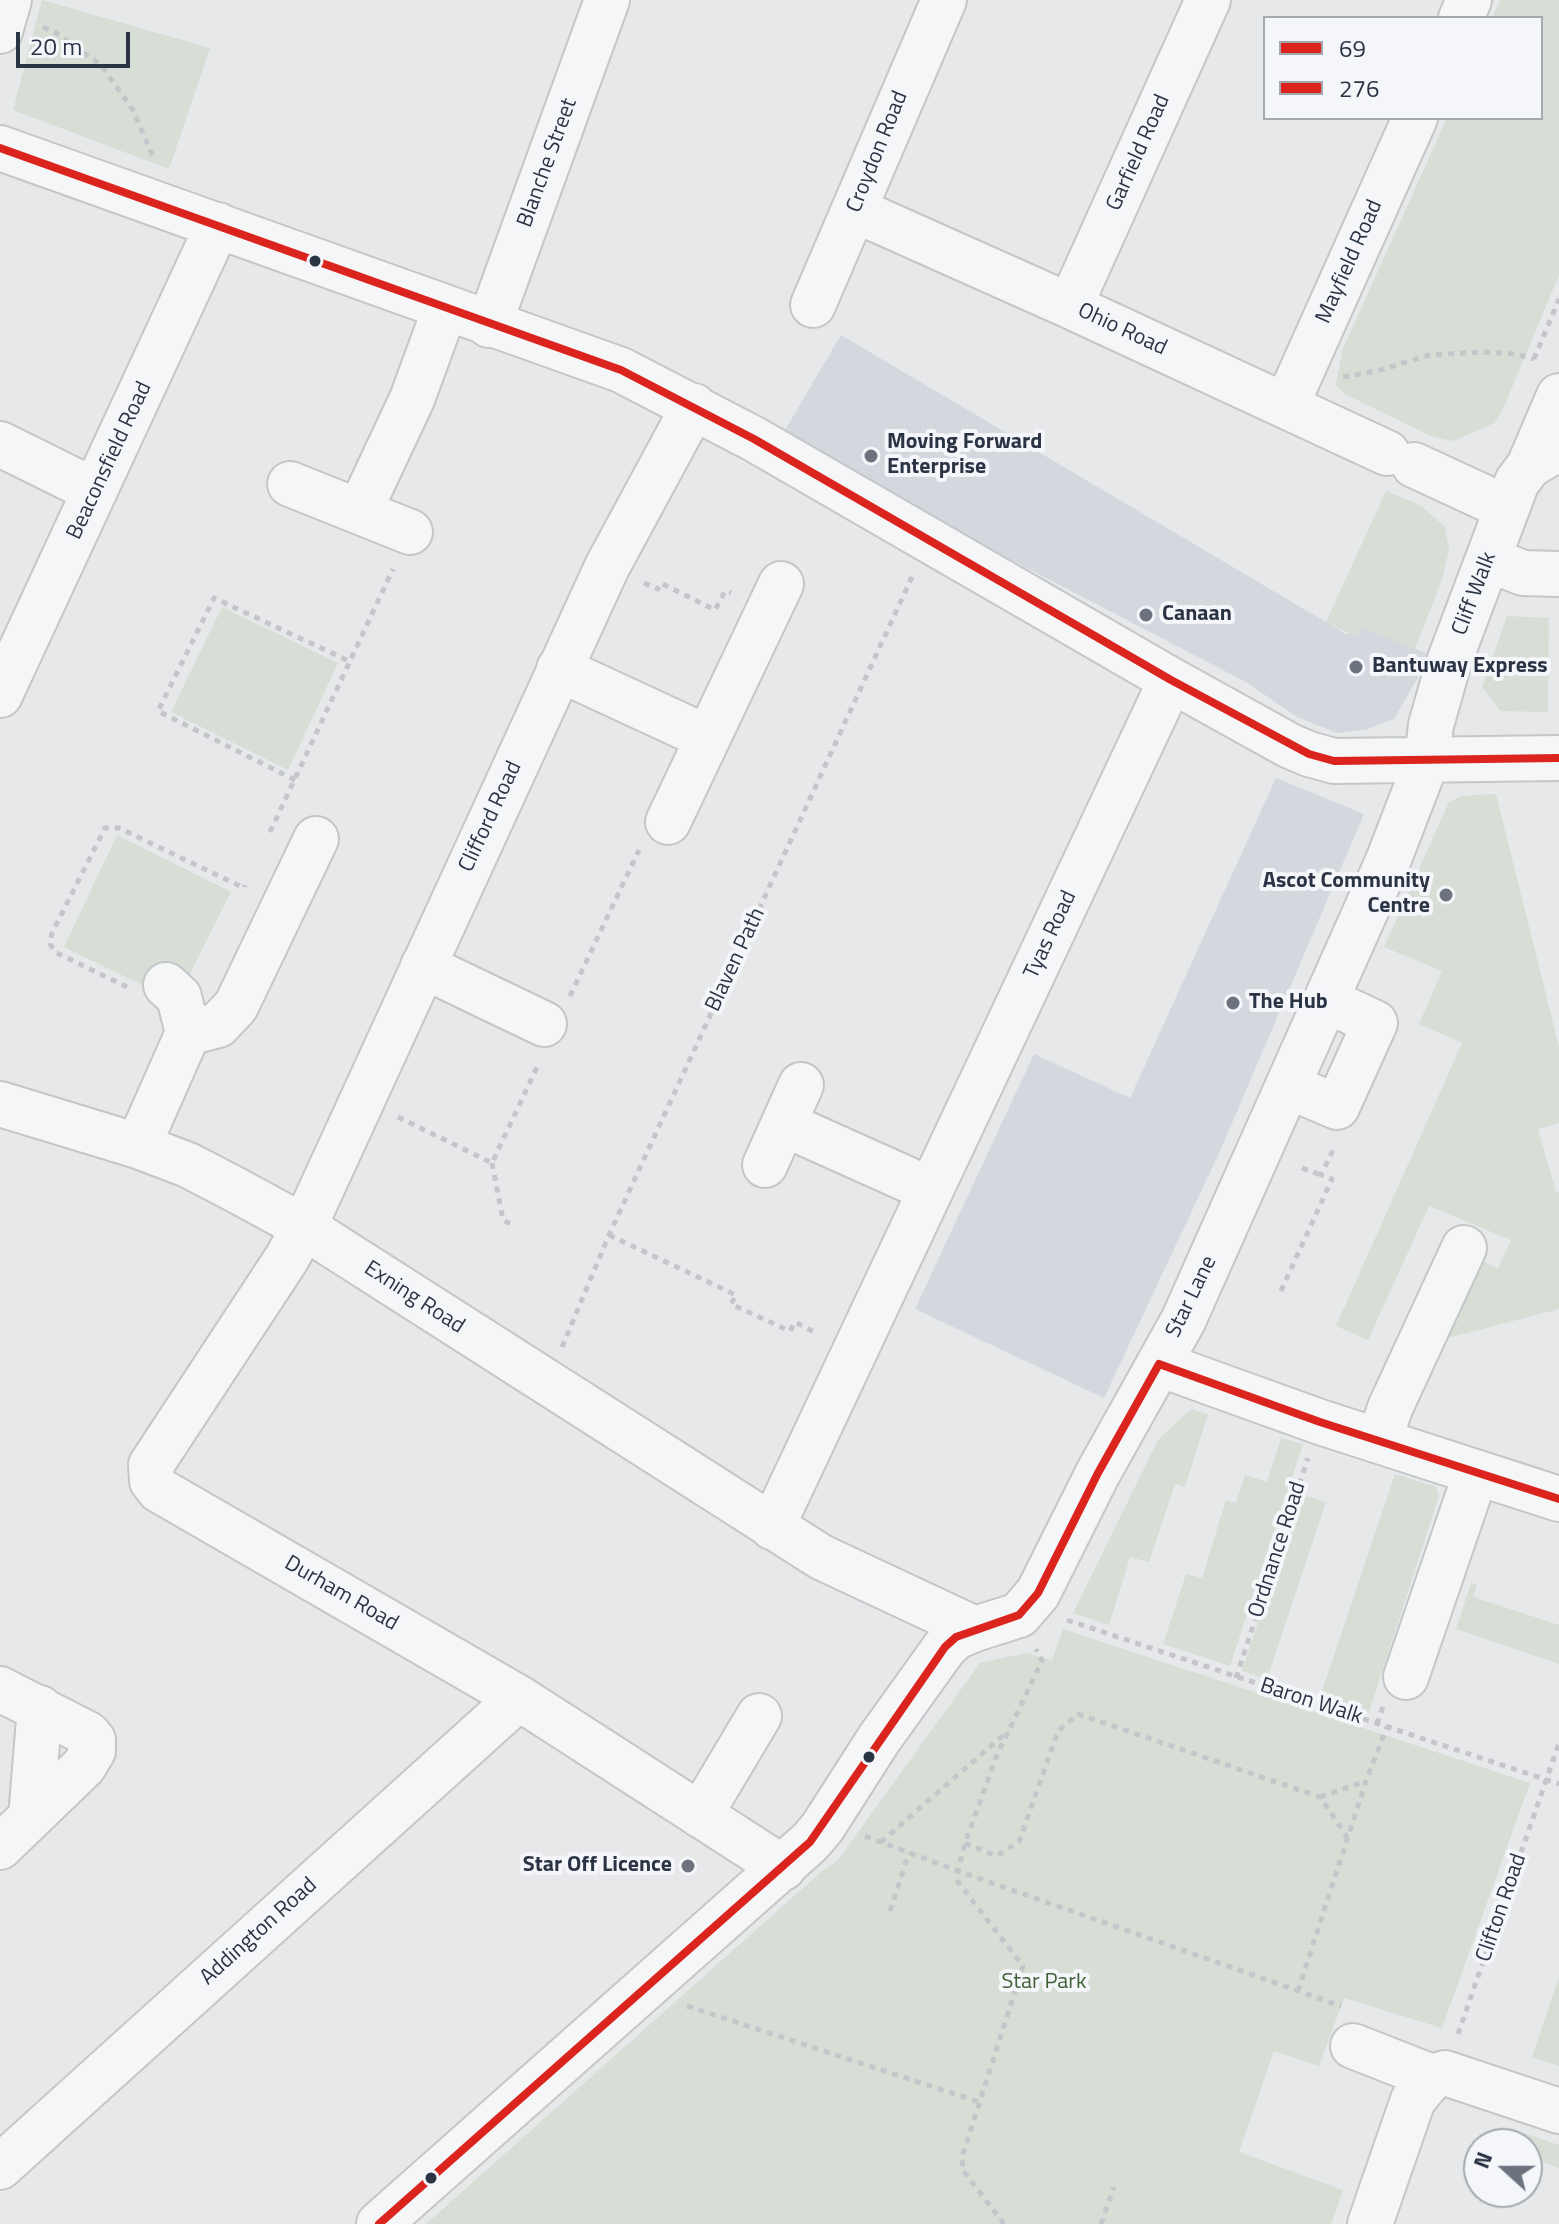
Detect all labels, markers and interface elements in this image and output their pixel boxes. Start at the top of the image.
scale bar [20,16,134,66]
legend [1263,16,1543,120]
text: 20 m [30,28,82,64]
text: 69 [1339,30,1366,66]
text: 276 [1339,70,1379,106]
street label: Croydon Road [842,87,914,217]
street label: Garfield Road [1102,91,1176,215]
street label: Blanche Street [512,95,584,231]
street label: Mayfield Road [1311,196,1389,328]
unlabelled marker [307,253,323,269]
street label: Ohio Road [1073,298,1171,362]
street label: Beaconsfield Road [62,378,158,544]
place label: Moving Forward Enterprise [887,430,1042,482]
marker: Moving Forward Enterprise [862,447,880,465]
street label: Cliff Walk [1447,549,1503,639]
place label: Canaan [1162,602,1232,628]
marker: Canaan [1137,606,1155,624]
place label: Bantuway Express [1372,654,1548,680]
marker: Bantuway Express [1347,658,1365,676]
street label: Clifford Road [454,757,528,877]
place label: Ascot Community Centre [1263,869,1430,920]
marker: Ascot Community Centre [1437,886,1455,904]
street label: Tyas Road [1019,887,1083,983]
street label: Blaven Path [701,904,771,1016]
place label: The Hub [1249,990,1328,1016]
marker: The Hub [1224,994,1242,1012]
street label: Star Lane [1161,1252,1223,1342]
street label: Exning Road [359,1256,469,1340]
street label: Ordnance Road [1244,1479,1312,1621]
street label: Durham Road [279,1551,403,1637]
street label: Baron Walk [1256,1673,1366,1731]
unlabelled marker [861,1749,877,1765]
street label: Clifton Road [1471,1850,1533,1966]
place label: Star Off Licence [523,1853,672,1879]
marker: Star Off Licence [679,1857,697,1875]
street label: Addington Road [195,1873,323,1991]
park label: Star Park [1001,1970,1087,1996]
north arrow [1463,2128,1543,2208]
text: N [1464,2147,1501,2173]
unlabelled marker [423,2170,439,2186]

